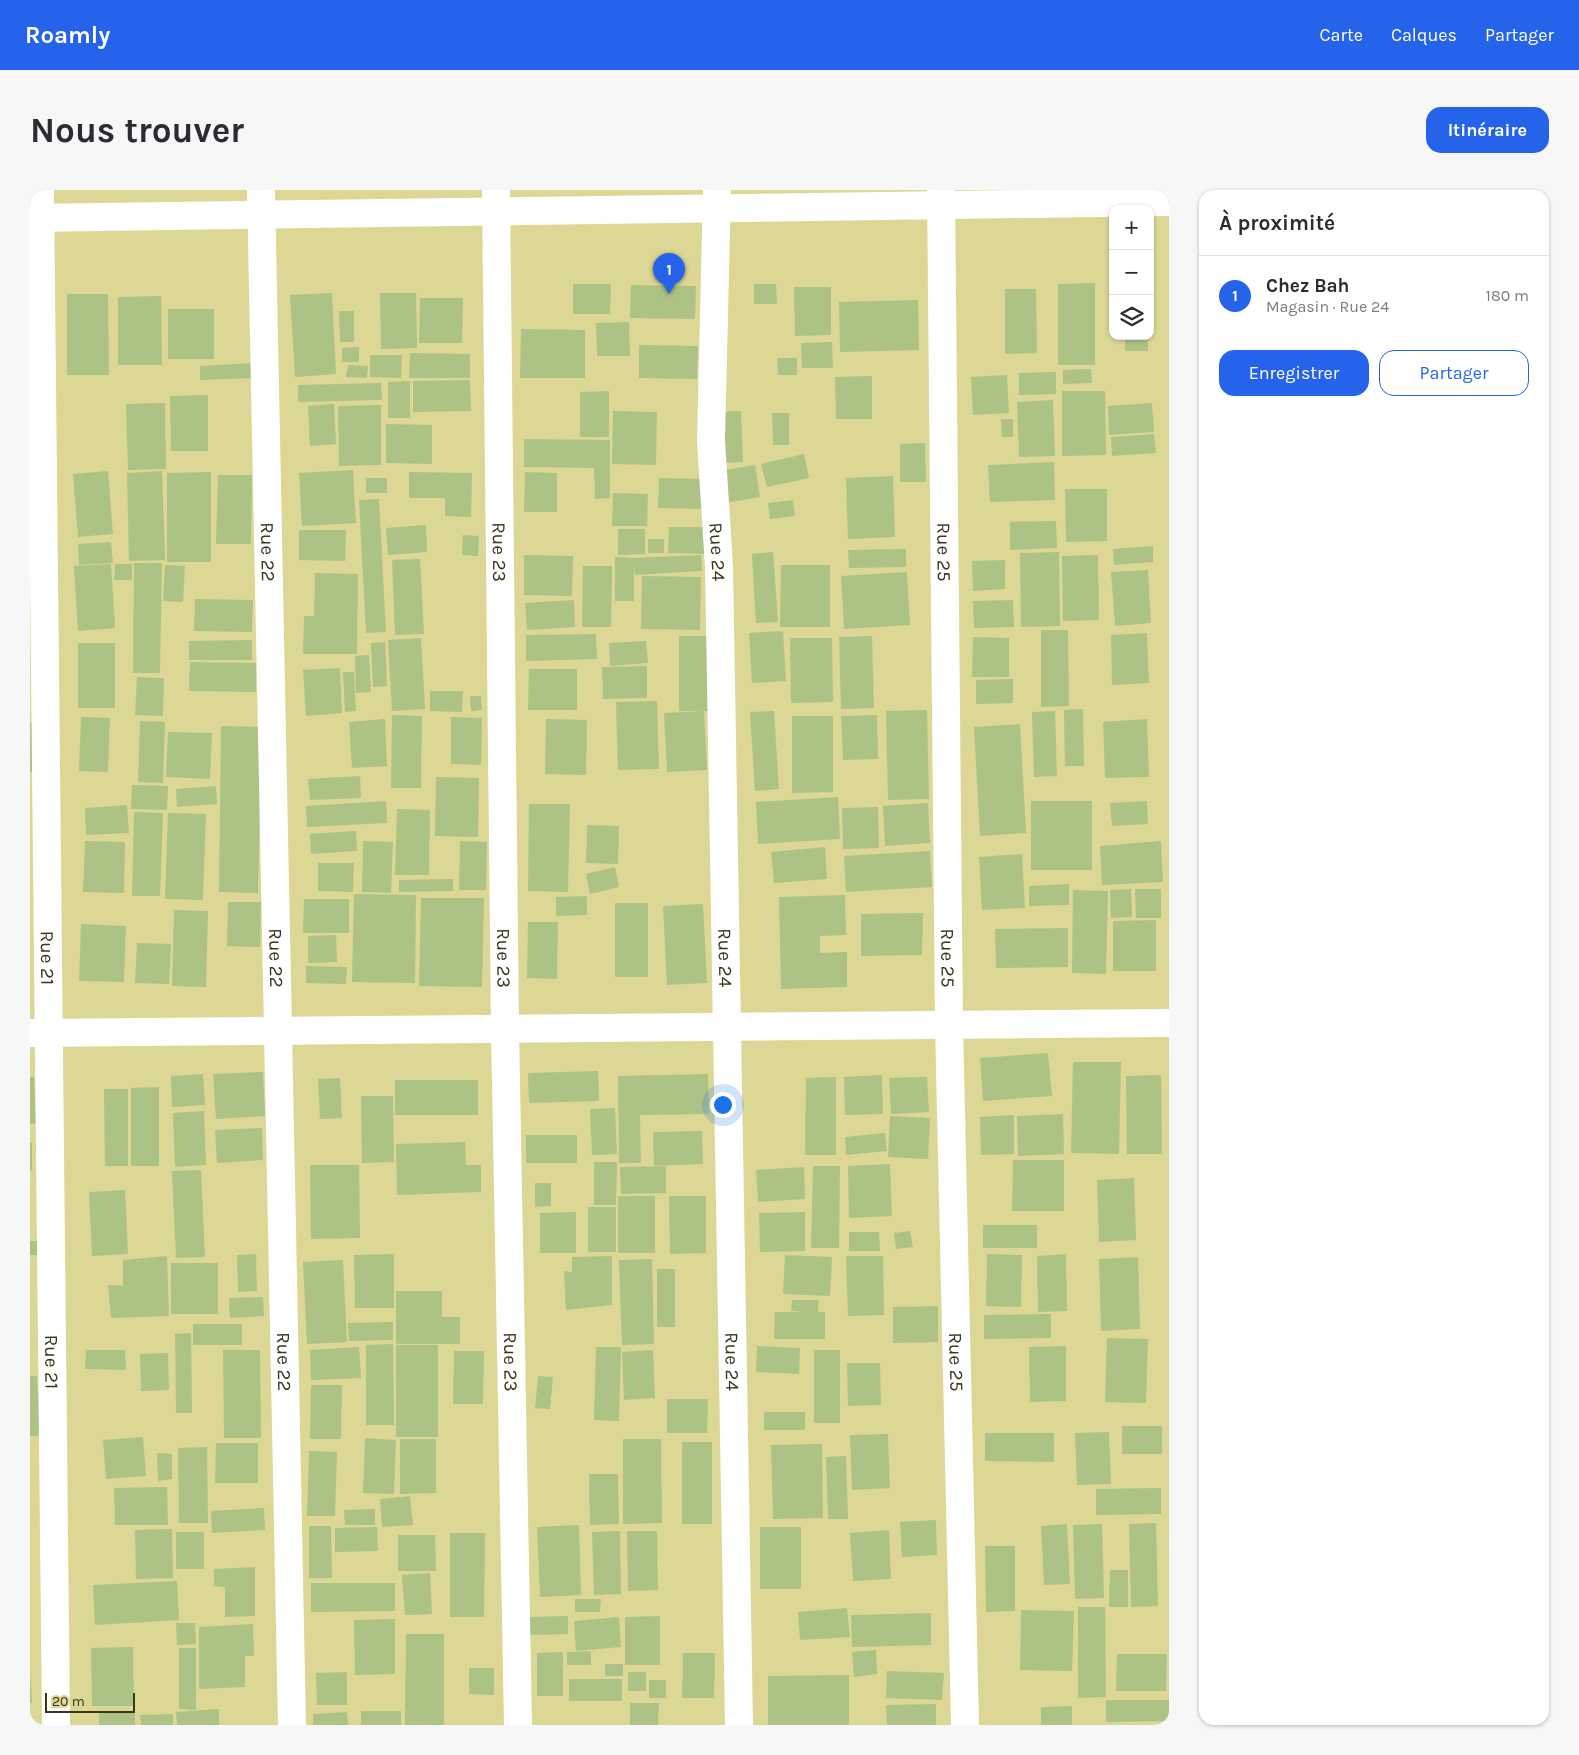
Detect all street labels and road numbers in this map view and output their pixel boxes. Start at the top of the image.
street label: Rue 22 [256,522,279,582]
street label: Rue 23 [488,522,510,582]
street label: Rue 24 [704,522,729,582]
street label: Rue 25 [932,522,955,582]
street label: Rue 22 [264,928,287,988]
street label: Rue 23 [492,928,515,988]
street label: Rue 24 [713,928,736,988]
street label: Rue 25 [936,928,959,988]
street label: Rue 21 [36,930,58,985]
street label: Rue 22 [272,1332,295,1392]
street label: Rue 23 [499,1332,522,1392]
street label: Rue 24 [720,1332,743,1392]
street label: Rue 25 [944,1332,967,1392]
street label: Rue 21 [40,1334,63,1389]

